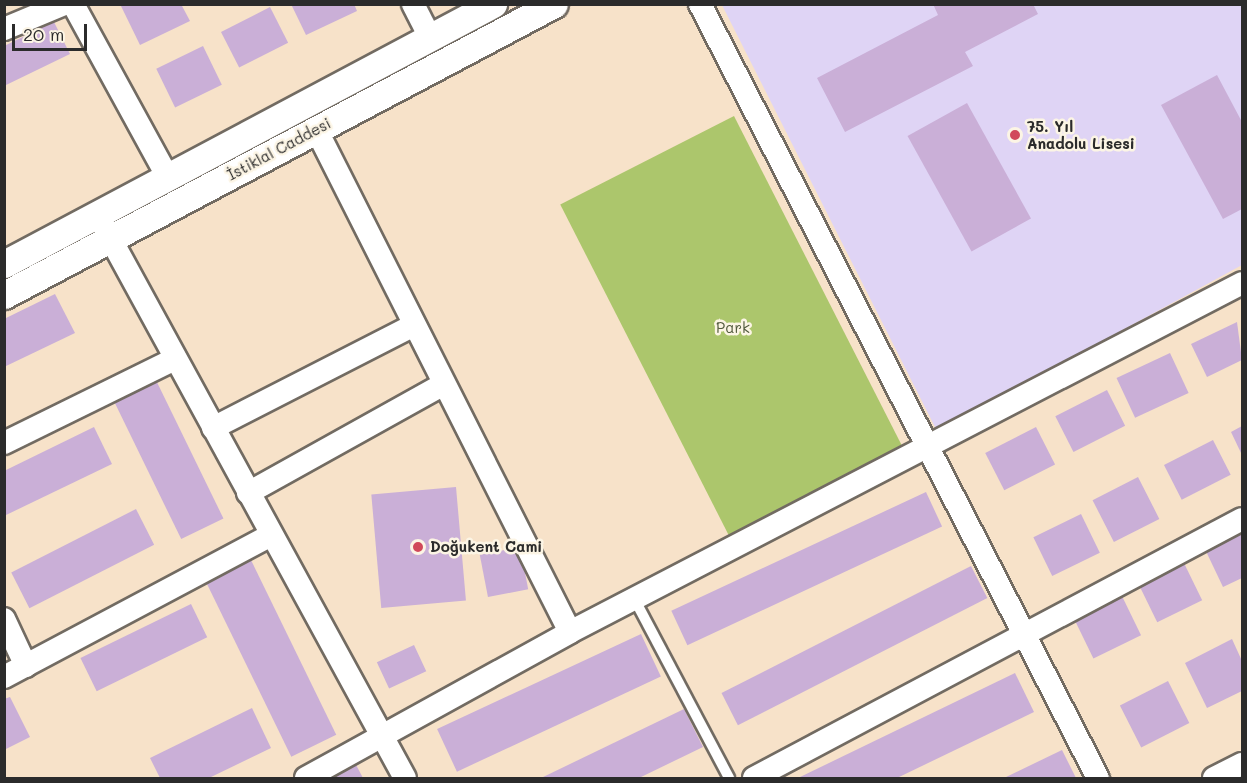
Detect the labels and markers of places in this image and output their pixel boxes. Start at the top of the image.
place label: 75. Yıl Anadolu Lisesi [1027,117,1135,152]
marker: 75. Yıl Anadolu Lisesi [1008,128,1022,142]
place label: Doğukent Cami [430,538,542,556]
marker: Doğukent Cami [411,540,425,554]

